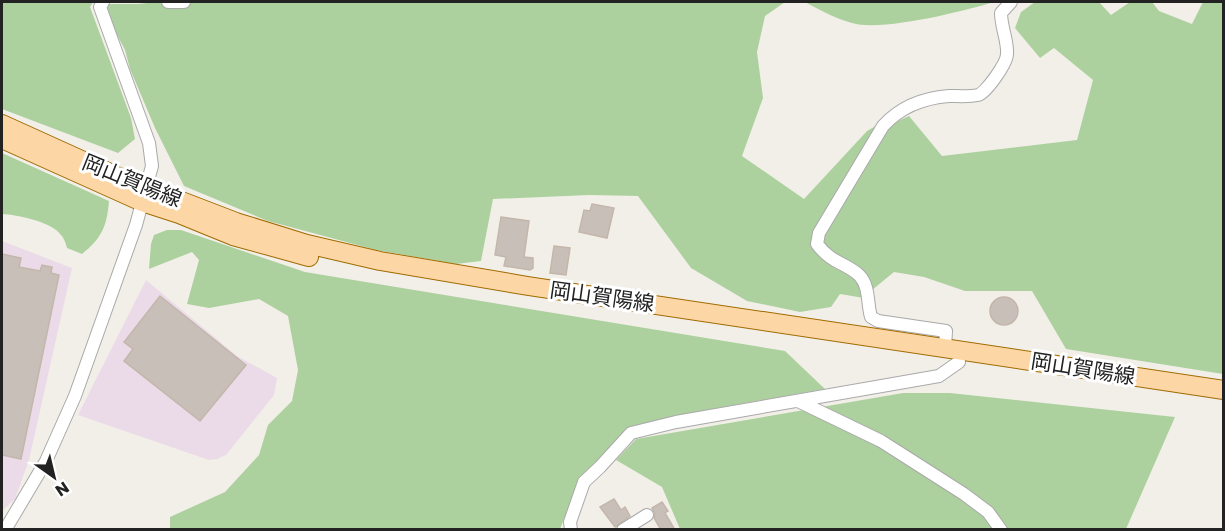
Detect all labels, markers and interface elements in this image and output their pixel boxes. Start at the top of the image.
street label: 岡山賀陽線 [78,147,186,214]
street label: 岡山賀陽線 [548,275,656,318]
street label: 岡山賀陽線 [1029,346,1137,391]
north arrow [24,447,84,507]
text: N [51,476,74,502]

